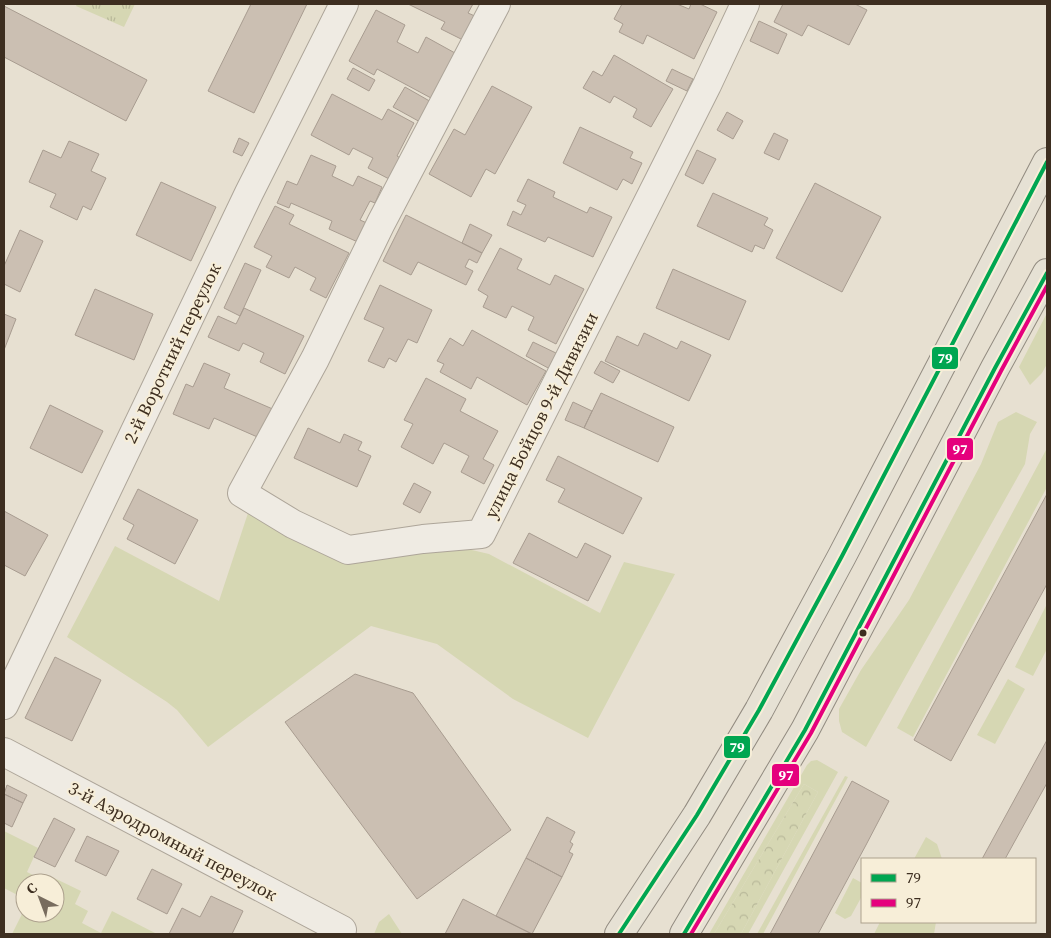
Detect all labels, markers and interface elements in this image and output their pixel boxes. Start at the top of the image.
street label: 2-й Воротний переулок [117,258,227,447]
street label: улица Бойцов 9-й Дивизии [478,308,604,522]
line badge: 79 [931,346,959,370]
text: 79 [937,348,953,368]
line badge: 97 [946,437,974,461]
text: 97 [952,439,968,459]
unlabelled marker [858,628,868,638]
line badge: 79 [723,735,751,759]
text: 79 [729,737,745,757]
line badge: 97 [771,763,800,787]
text: 97 [778,765,794,785]
street label: 3-й Аэродромный переулок [64,775,282,907]
legend [861,858,1036,923]
text: 79 [906,867,921,888]
north arrow [15,873,65,923]
text: С [21,878,41,899]
text: 97 [906,892,921,913]

